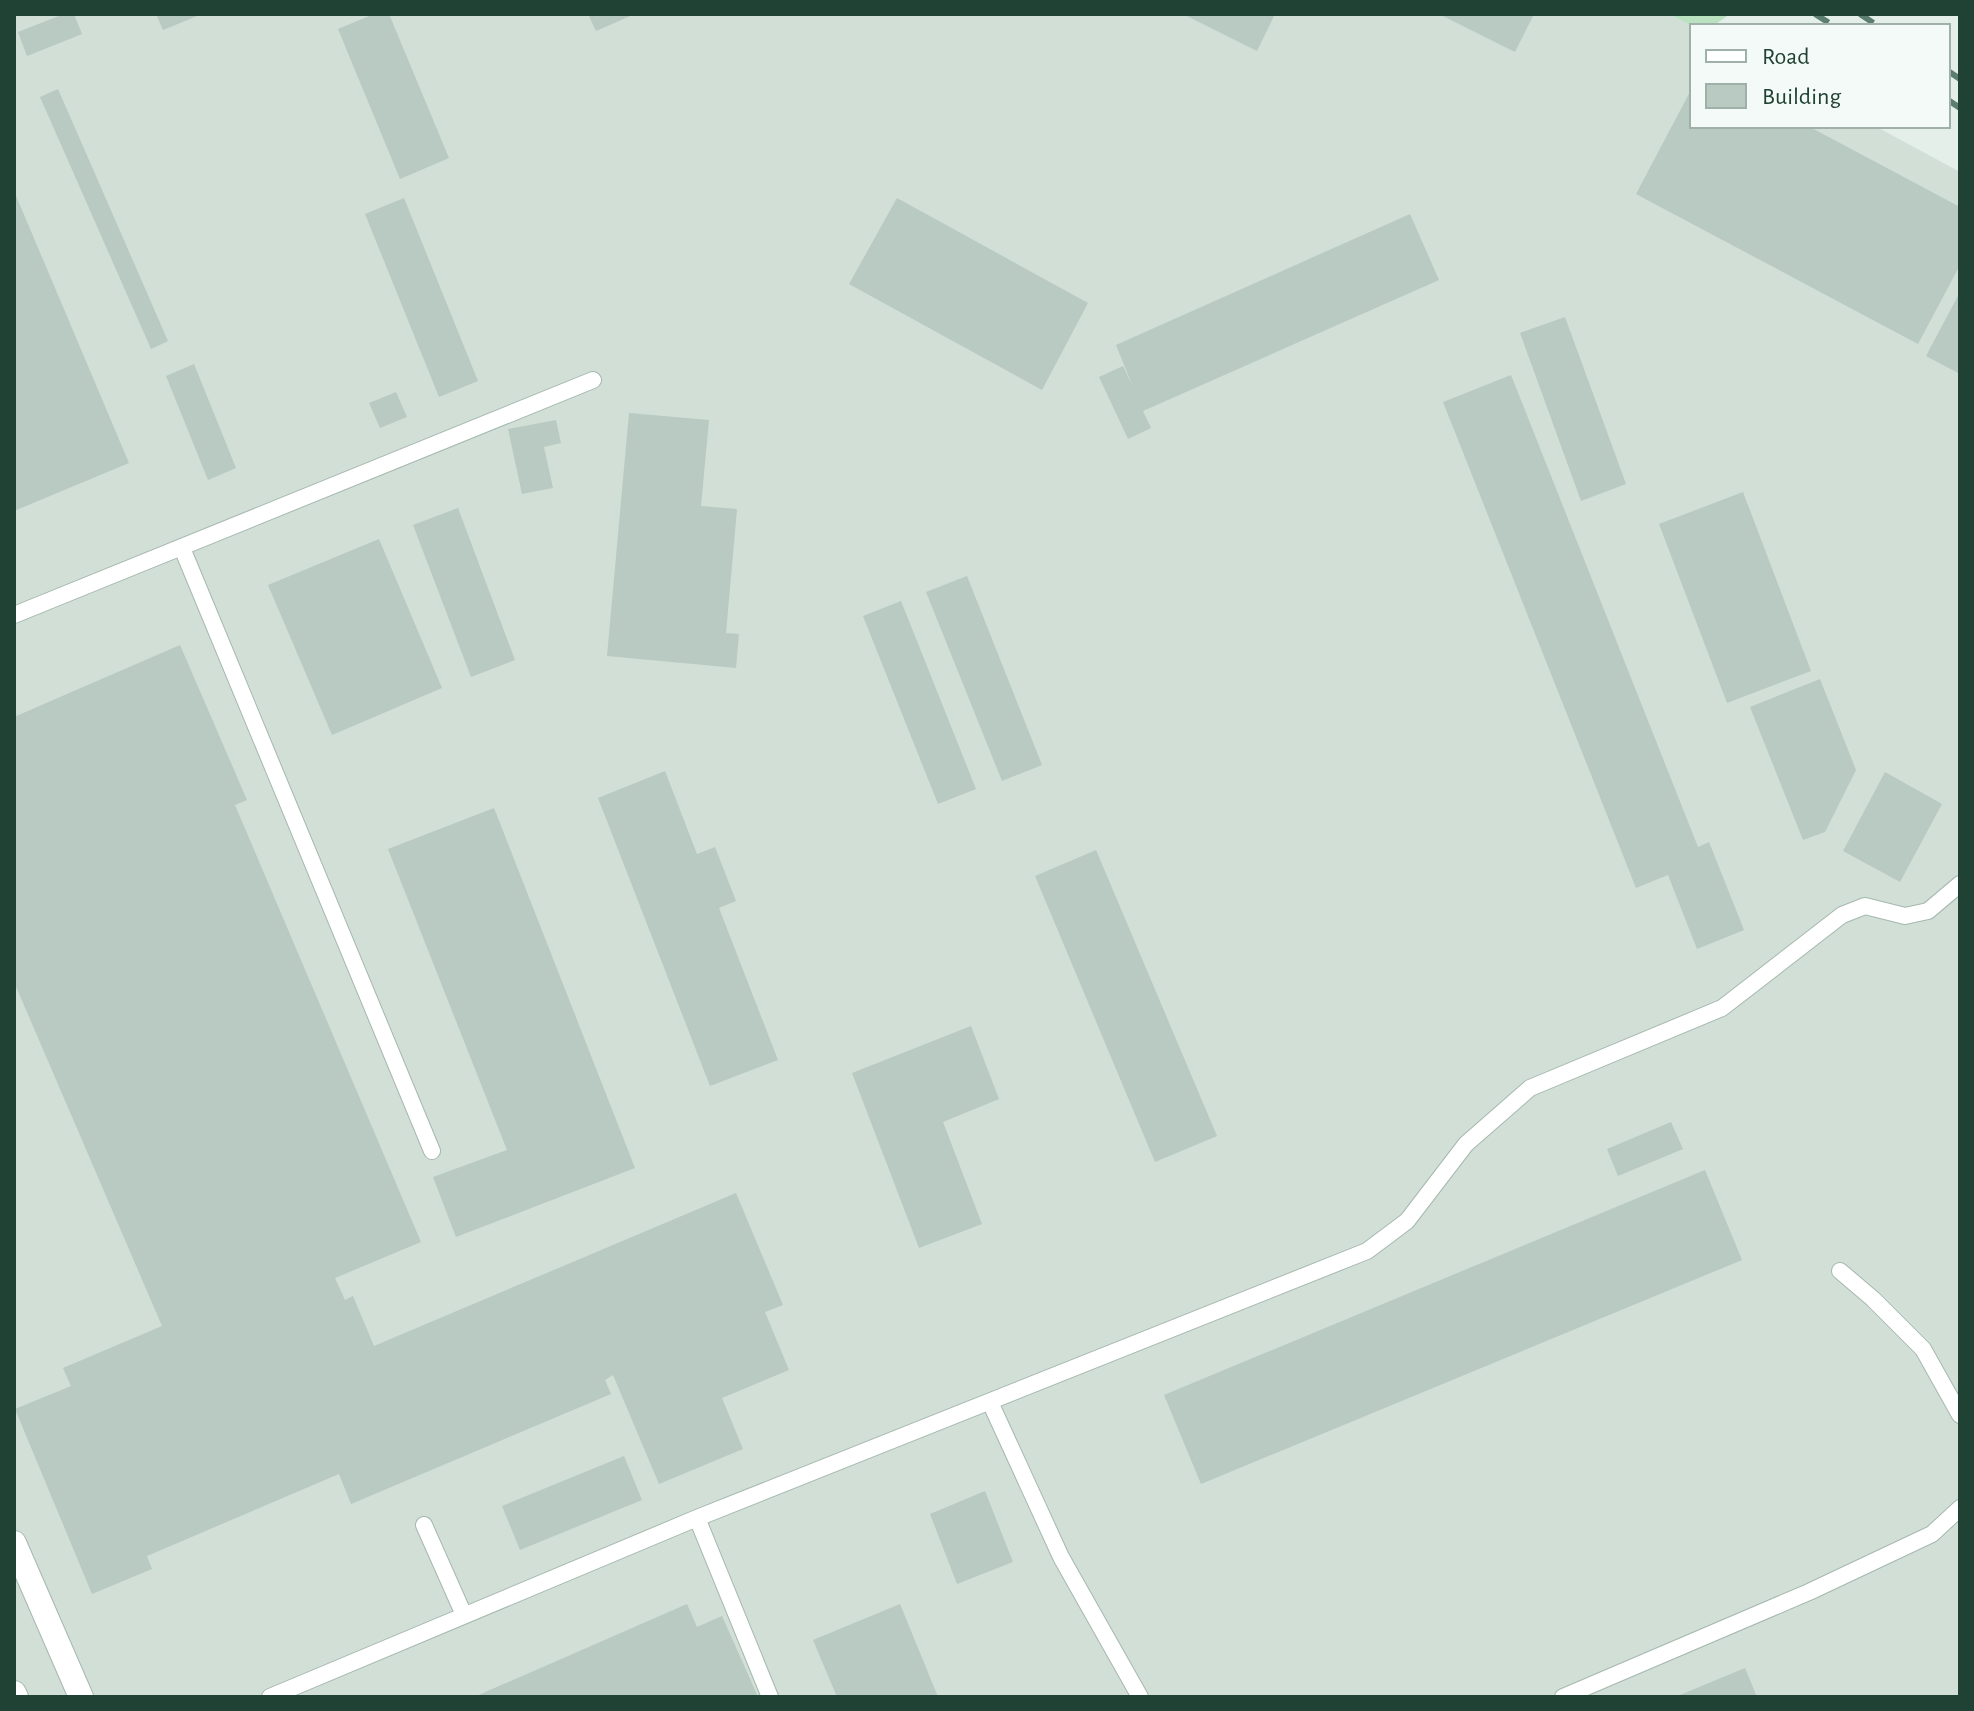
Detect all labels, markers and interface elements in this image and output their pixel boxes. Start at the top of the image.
legend [1690,24,1950,128]
text: Road [1762,45,1810,69]
text: Building [1762,85,1841,109]

